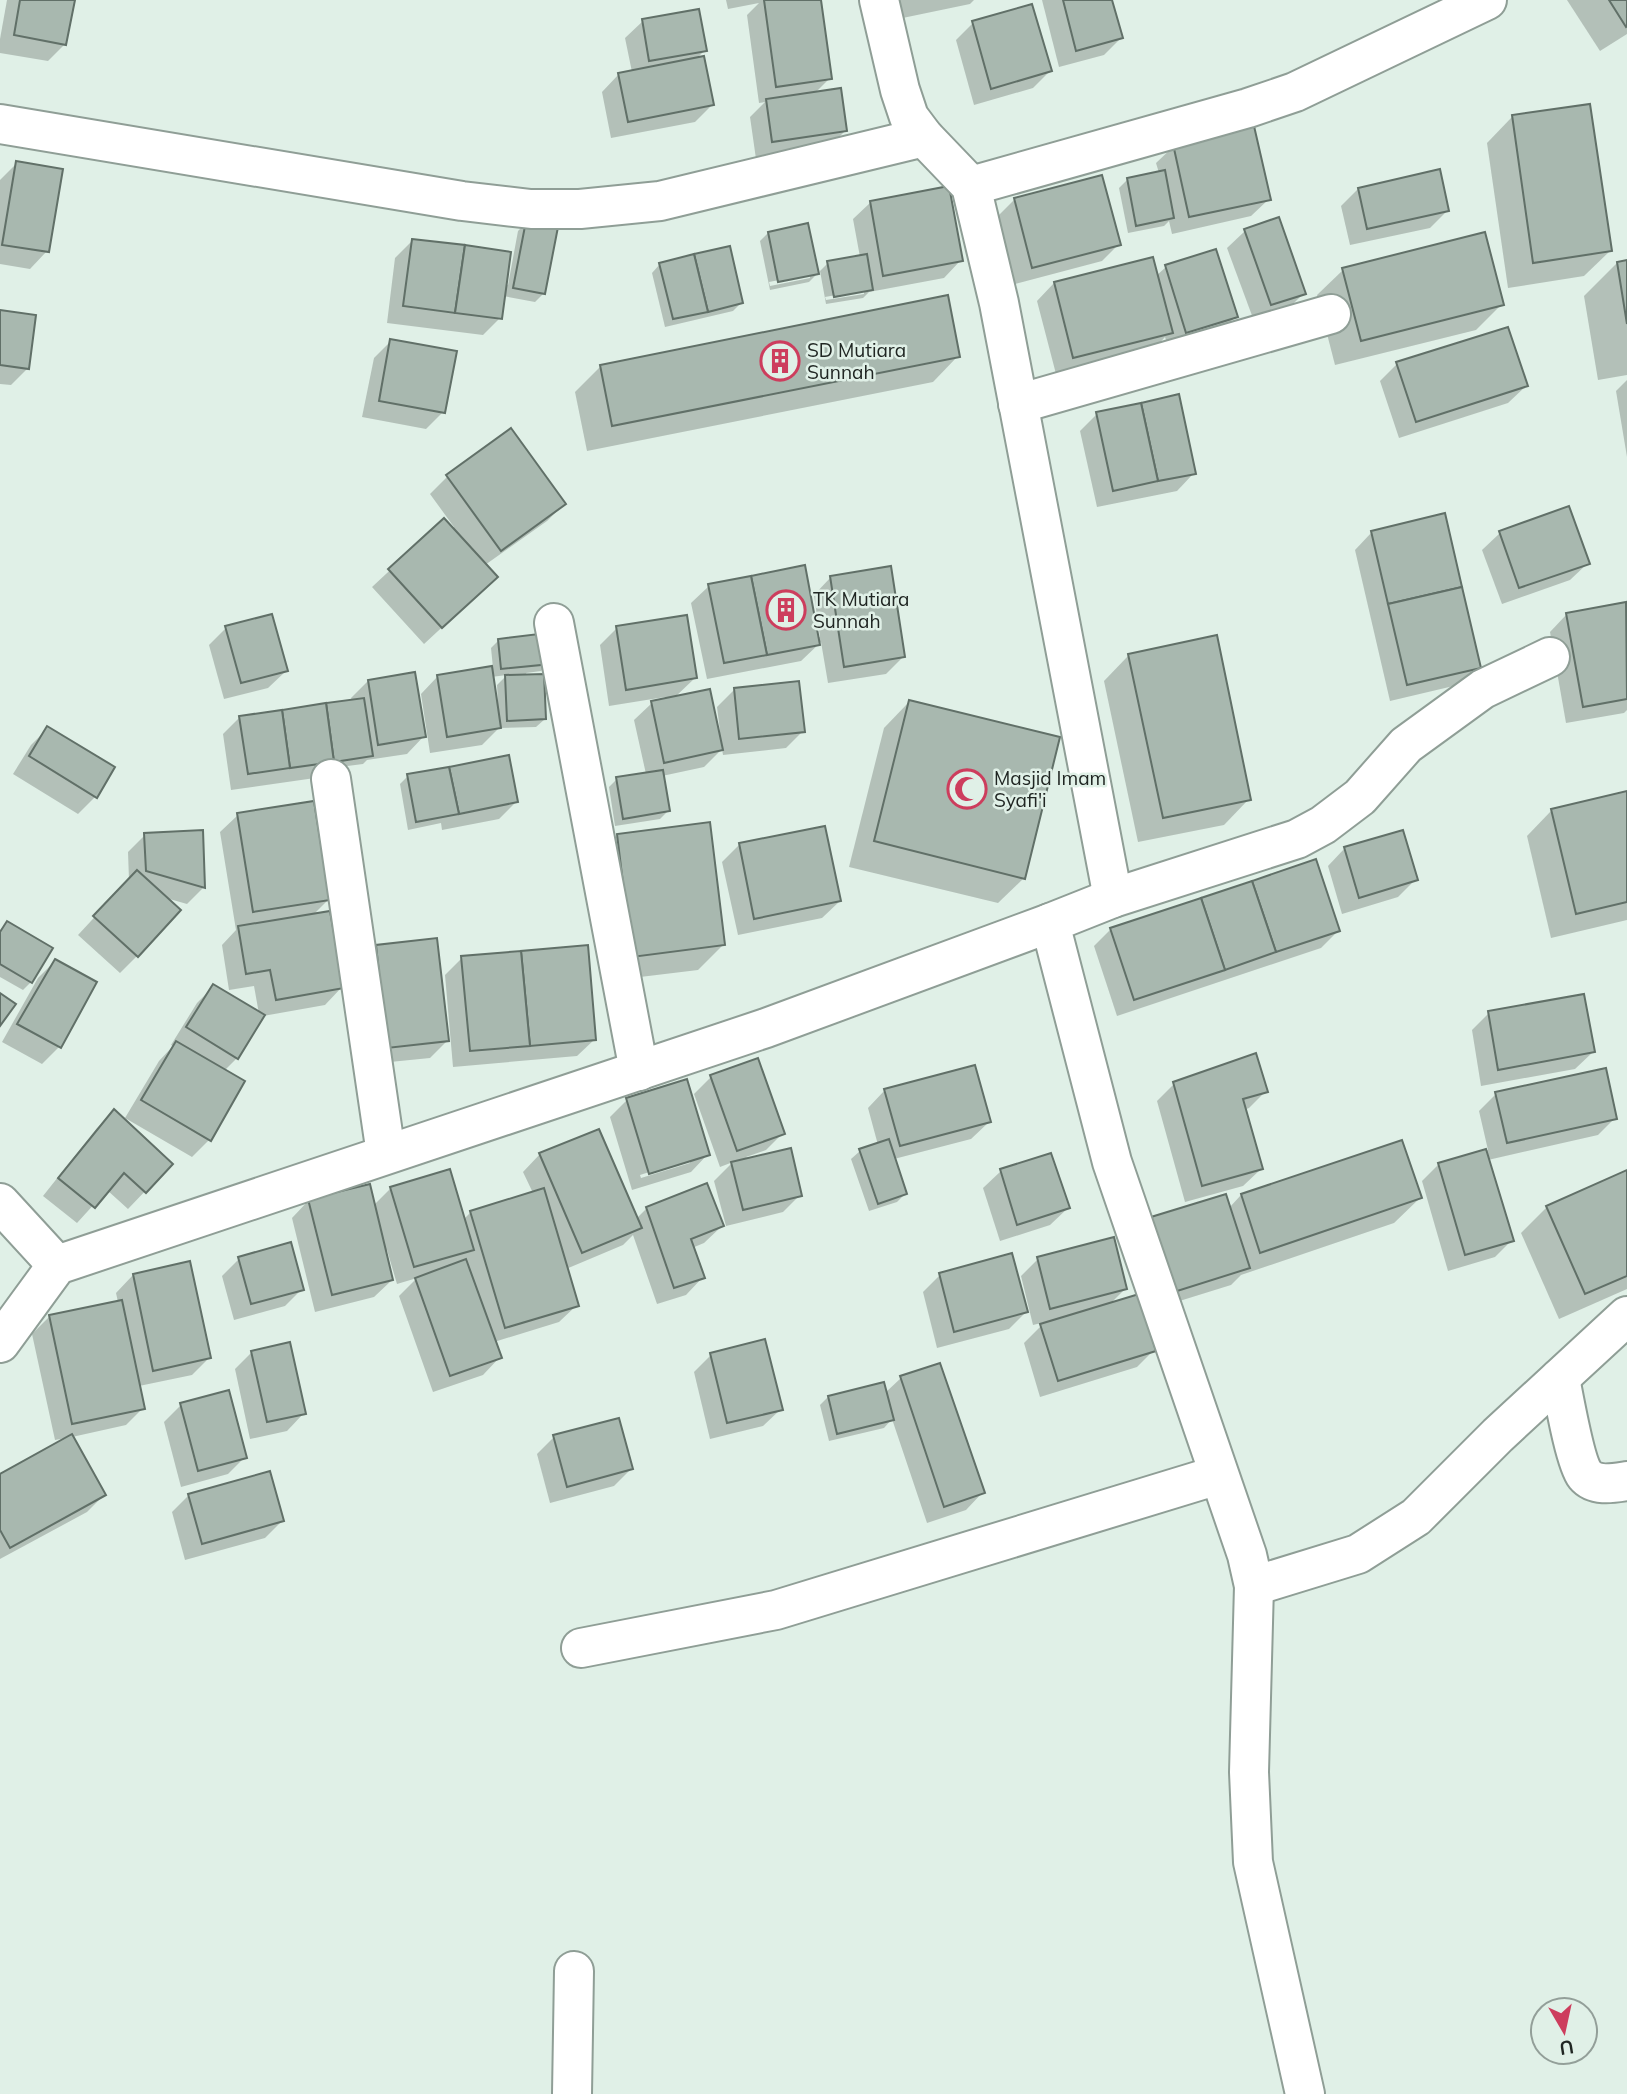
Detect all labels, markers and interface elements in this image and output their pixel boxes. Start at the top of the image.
place label: SD Mutiara Sunnah [807,338,906,384]
building icon: SD Mutiara Sunnah [759,340,801,382]
place label: TK Mutiara Sunnah [813,587,910,633]
building icon: TK Mutiara Sunnah [765,589,807,631]
place label: Masjid Imam Syafi'i [994,766,1106,812]
mosque icon: Masjid Imam Syafi'i [946,768,988,810]
north arrow [1529,1996,1599,2066]
text: U [1558,2035,1575,2061]

